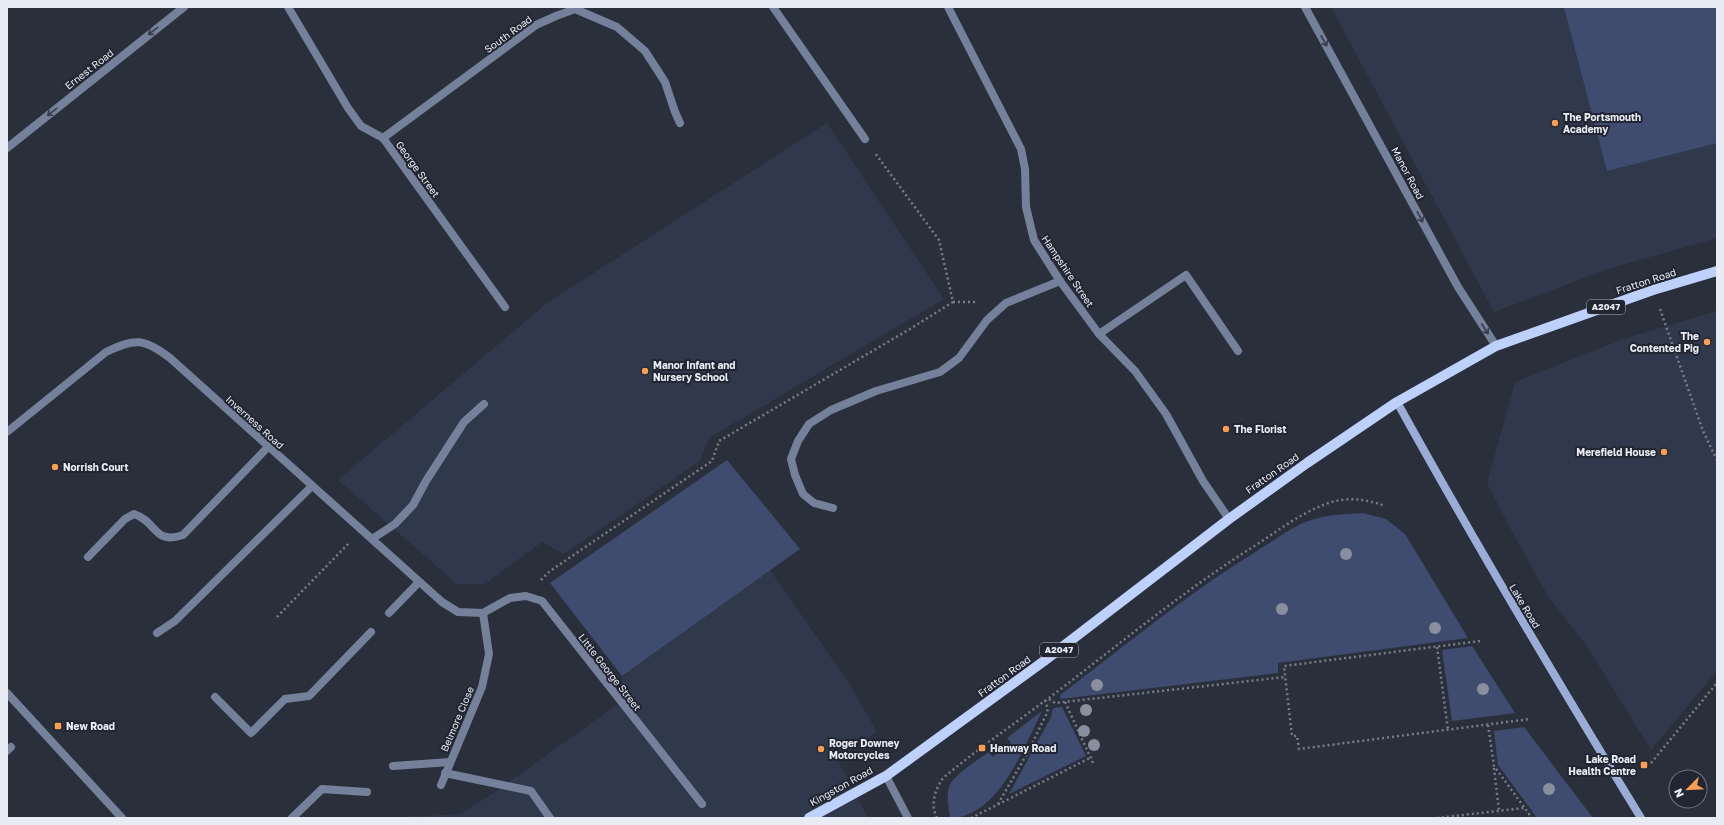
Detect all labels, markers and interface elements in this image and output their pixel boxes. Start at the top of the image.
street label: South Road [482,13,534,55]
one-way arrow [148,27,159,36]
one-way arrow [1321,35,1329,47]
street label: Ernest Road [62,46,116,92]
one-way arrow [46,108,57,116]
place label: The Portsmouth Academy [1563,111,1641,135]
marker: The Portsmouth Academy [1550,118,1560,128]
street label: George Street [394,138,442,200]
street label: Manor Road [1389,145,1427,201]
one-way arrow [1417,211,1424,223]
street label: Hampshire Street [1040,233,1096,309]
street label: Fratton Road [1614,266,1678,296]
road number: A2047 [1587,300,1625,314]
one-way arrow [1481,323,1489,334]
place label: The Contented Pig [1630,330,1699,354]
marker: The Contented Pig [1702,337,1712,347]
place label: Manor Infant and Nursery School [653,359,735,383]
marker: Manor Infant and Nursery School [640,366,650,376]
street label: Inverness Road [224,393,286,451]
place label: The Florist [1234,423,1286,435]
marker: The Florist [1221,424,1231,434]
place label: Merefield House [1576,446,1656,458]
marker: Merefield House [1659,447,1669,457]
street label: Fratton Road [1243,450,1301,496]
place label: Norrish Court [63,461,128,473]
marker: Norrish Court [50,462,60,472]
street label: Lake Road [1507,582,1543,630]
street label: Little George Street [576,631,644,713]
road number: A2047 [1040,643,1078,657]
street label: Fratton Road [975,653,1033,699]
street label: Belmore Close [438,684,476,753]
place label: New Road [66,720,115,732]
marker: New Road [53,721,63,731]
place label: Roger Downey Motorcycles [829,737,899,761]
place label: Hanway Road [990,742,1056,754]
marker: Hanway Road [977,743,987,753]
marker: Roger Downey Motorcycles [816,744,826,754]
place label: Lake Road Health Centre [1568,753,1636,777]
marker: Lake Road Health Centre [1639,760,1649,770]
street label: Kingston Road [807,764,875,808]
north arrow [1668,769,1708,809]
text: N [1671,787,1686,800]

